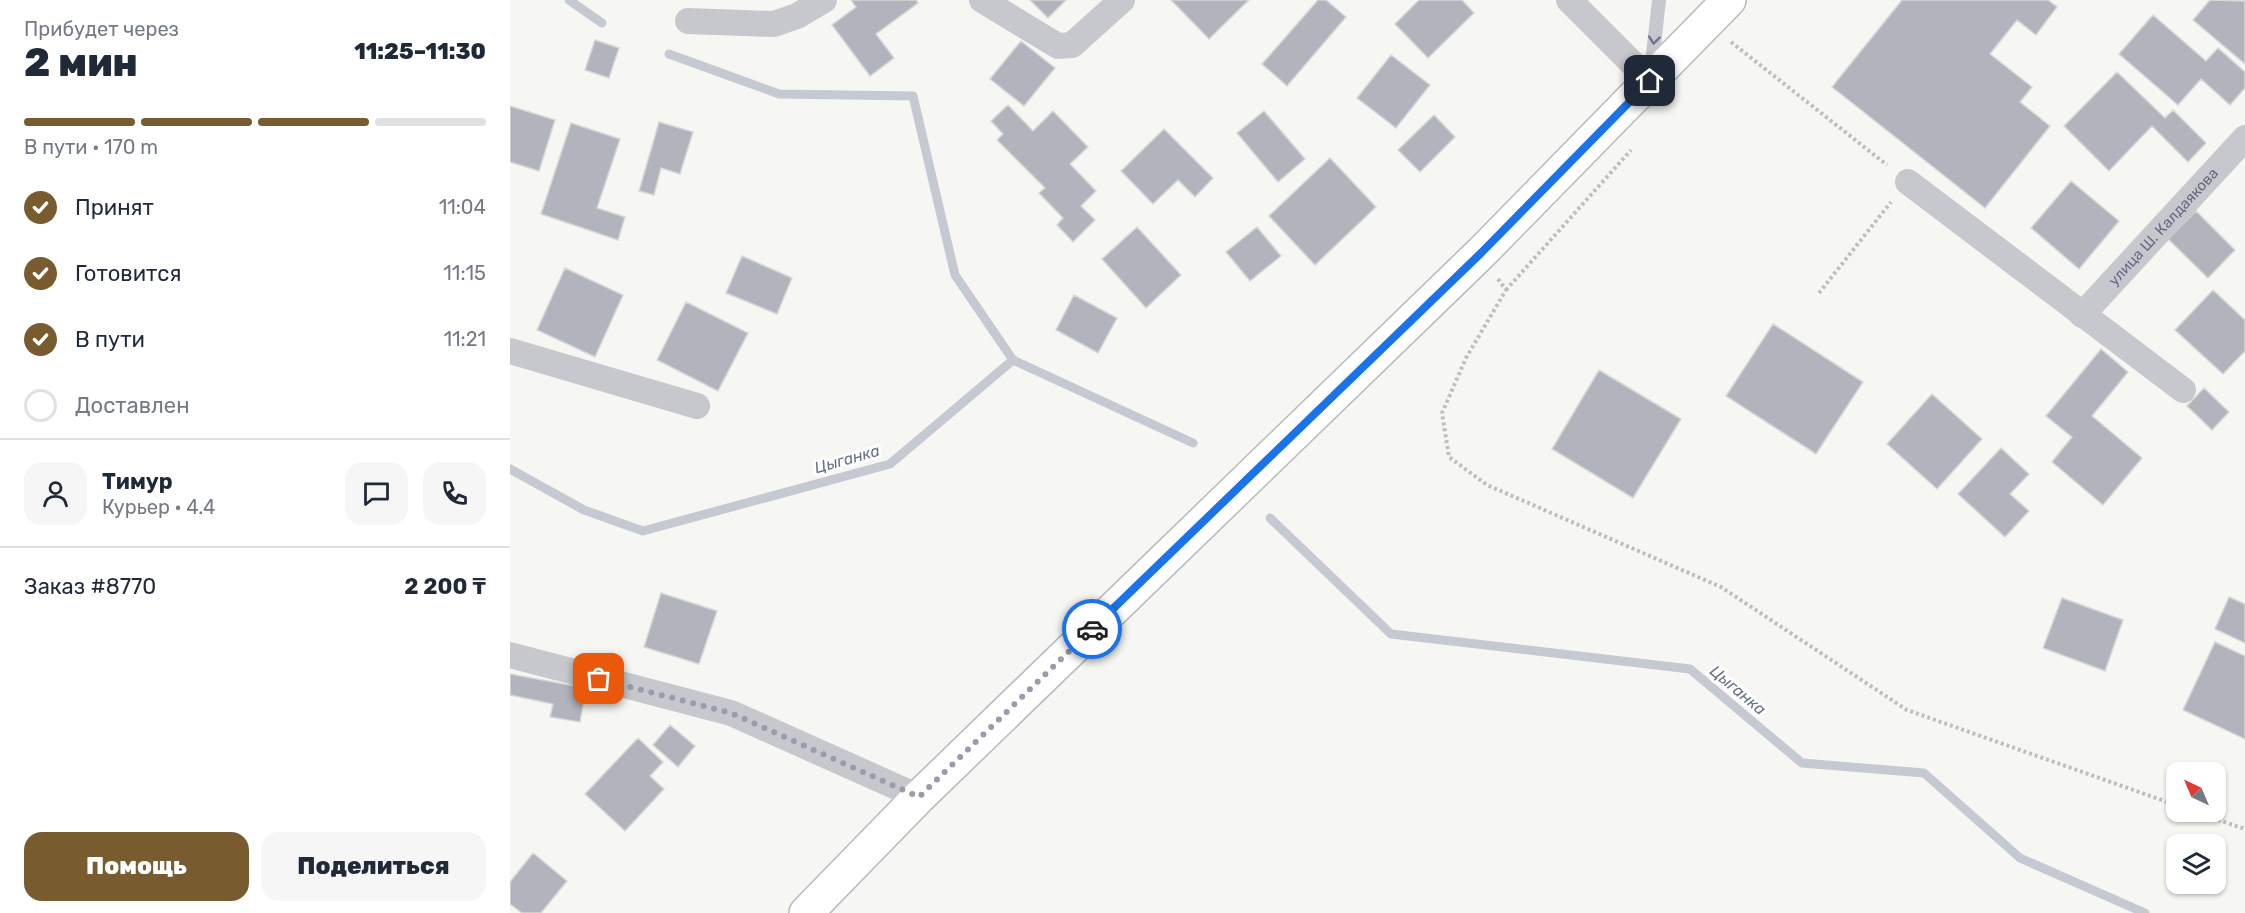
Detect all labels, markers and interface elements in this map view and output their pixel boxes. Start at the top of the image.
text: Прибудет через [24,17,179,41]
one-way arrow [1648,36,1661,45]
text: 11:25–11:30 [354,38,486,65]
text: 2 мин [24,40,138,86]
pin [1624,55,1675,106]
icon: home [1633,64,1666,97]
text: В пути · 170 m [24,135,158,159]
street label: улица Ш. Калдаякова [2105,164,2222,289]
icon: check [24,191,57,224]
text: Принят [75,194,154,221]
text: 11:04 [439,195,486,219]
icon: check [24,257,57,290]
text: Готовится [75,260,181,287]
text: 11:15 [443,261,486,285]
icon: check [24,323,57,356]
text: В пути [75,326,145,353]
text: 11:21 [443,327,486,351]
text: Доставлен [75,392,190,419]
water label: Цыганка [812,441,882,477]
button: person [24,462,87,525]
button: chat [345,462,408,525]
button: phone [423,462,486,525]
text: Тимур [102,468,173,495]
text: Курьер · 4.4 [102,495,215,519]
text: Заказ #8770 [24,573,156,600]
text: 2 200 ₸ [404,573,486,600]
courier [1062,599,1122,659]
icon: car [1076,613,1109,646]
pin [573,653,624,704]
water label: Цыганка [1706,661,1770,719]
icon: bag [582,662,615,695]
north arrow [2166,762,2226,822]
map controls [2166,762,2226,894]
button: Помощь [24,832,249,901]
button: Поделиться [261,832,486,901]
button: layers [2166,834,2226,894]

